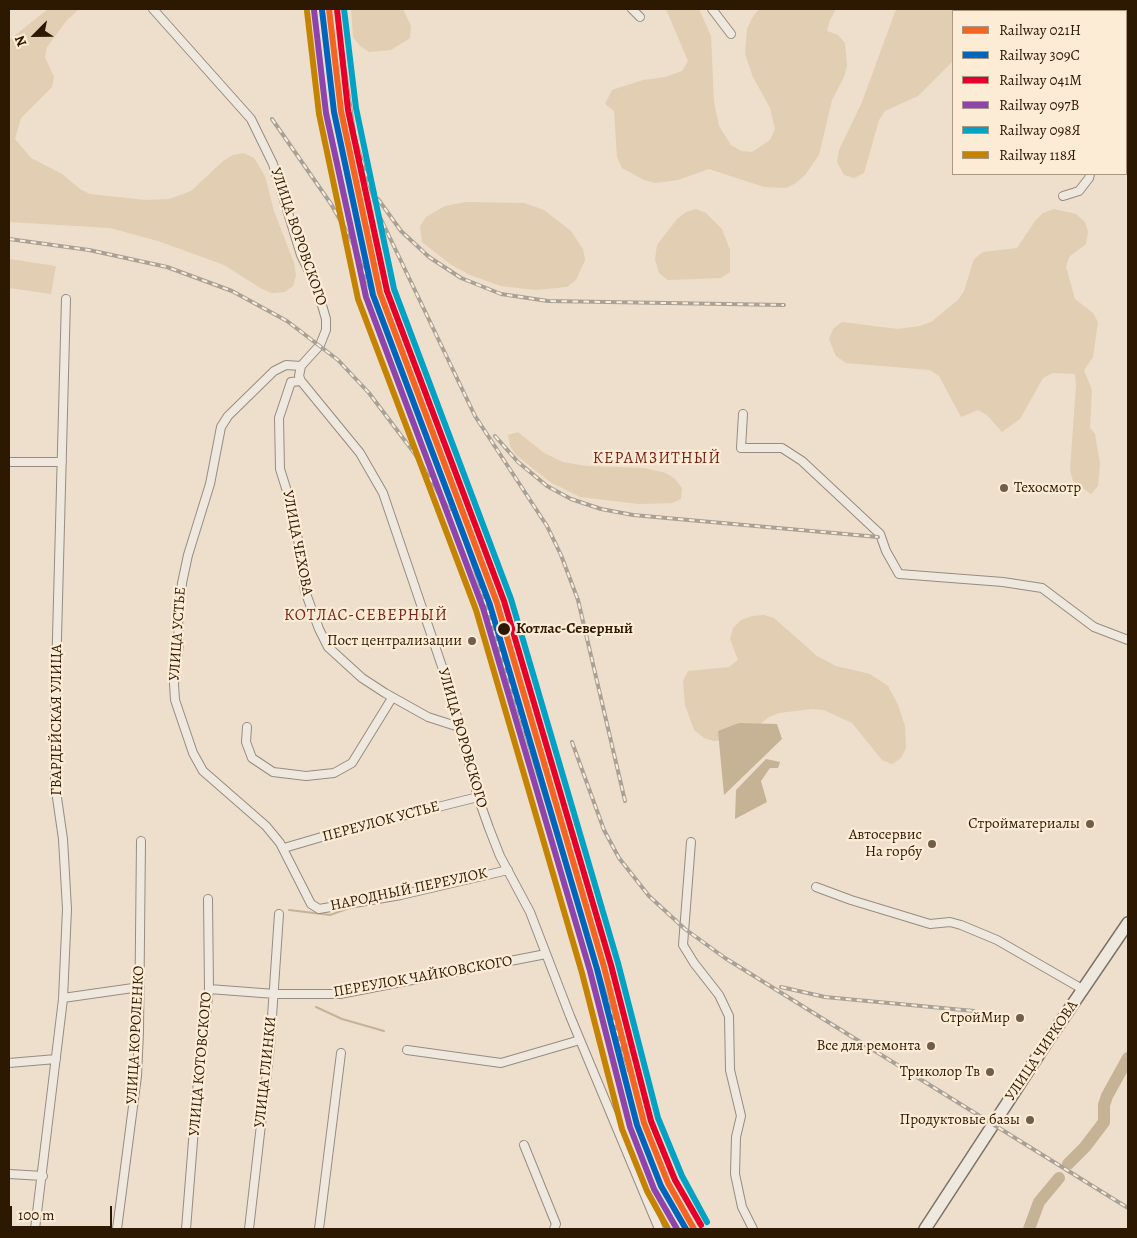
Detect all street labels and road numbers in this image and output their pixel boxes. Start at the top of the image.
street label: УЛИЦА ВОРОВСКОГО [266,166,330,308]
street label: УЛИЦА ЧЕХОВА [278,489,316,597]
street label: УЛИЦА УСТЬЕ [166,586,190,682]
street label: ГВАРДЕЙСКАЯ УЛИЦА [48,644,66,796]
street label: УЛИЦА ВОРОВСКОГО [433,666,491,810]
street label: ПЕРЕУЛОК УСТЬЕ [321,798,441,846]
street label: НАРОДНЫЙ ПЕРЕУЛОК [329,865,489,915]
street label: ПЕРЕУЛОК ЧАЙКОВСКОГО [332,952,514,1002]
street label: УЛИЦА КОРОЛЕНКО [123,965,149,1105]
street label: УЛИЦА КОТОВСКОГО [186,991,216,1137]
street label: УЛИЦА ЧИРКОВА [1002,997,1082,1105]
street label: УЛИЦА ГЛИНКИ [251,1016,281,1128]

